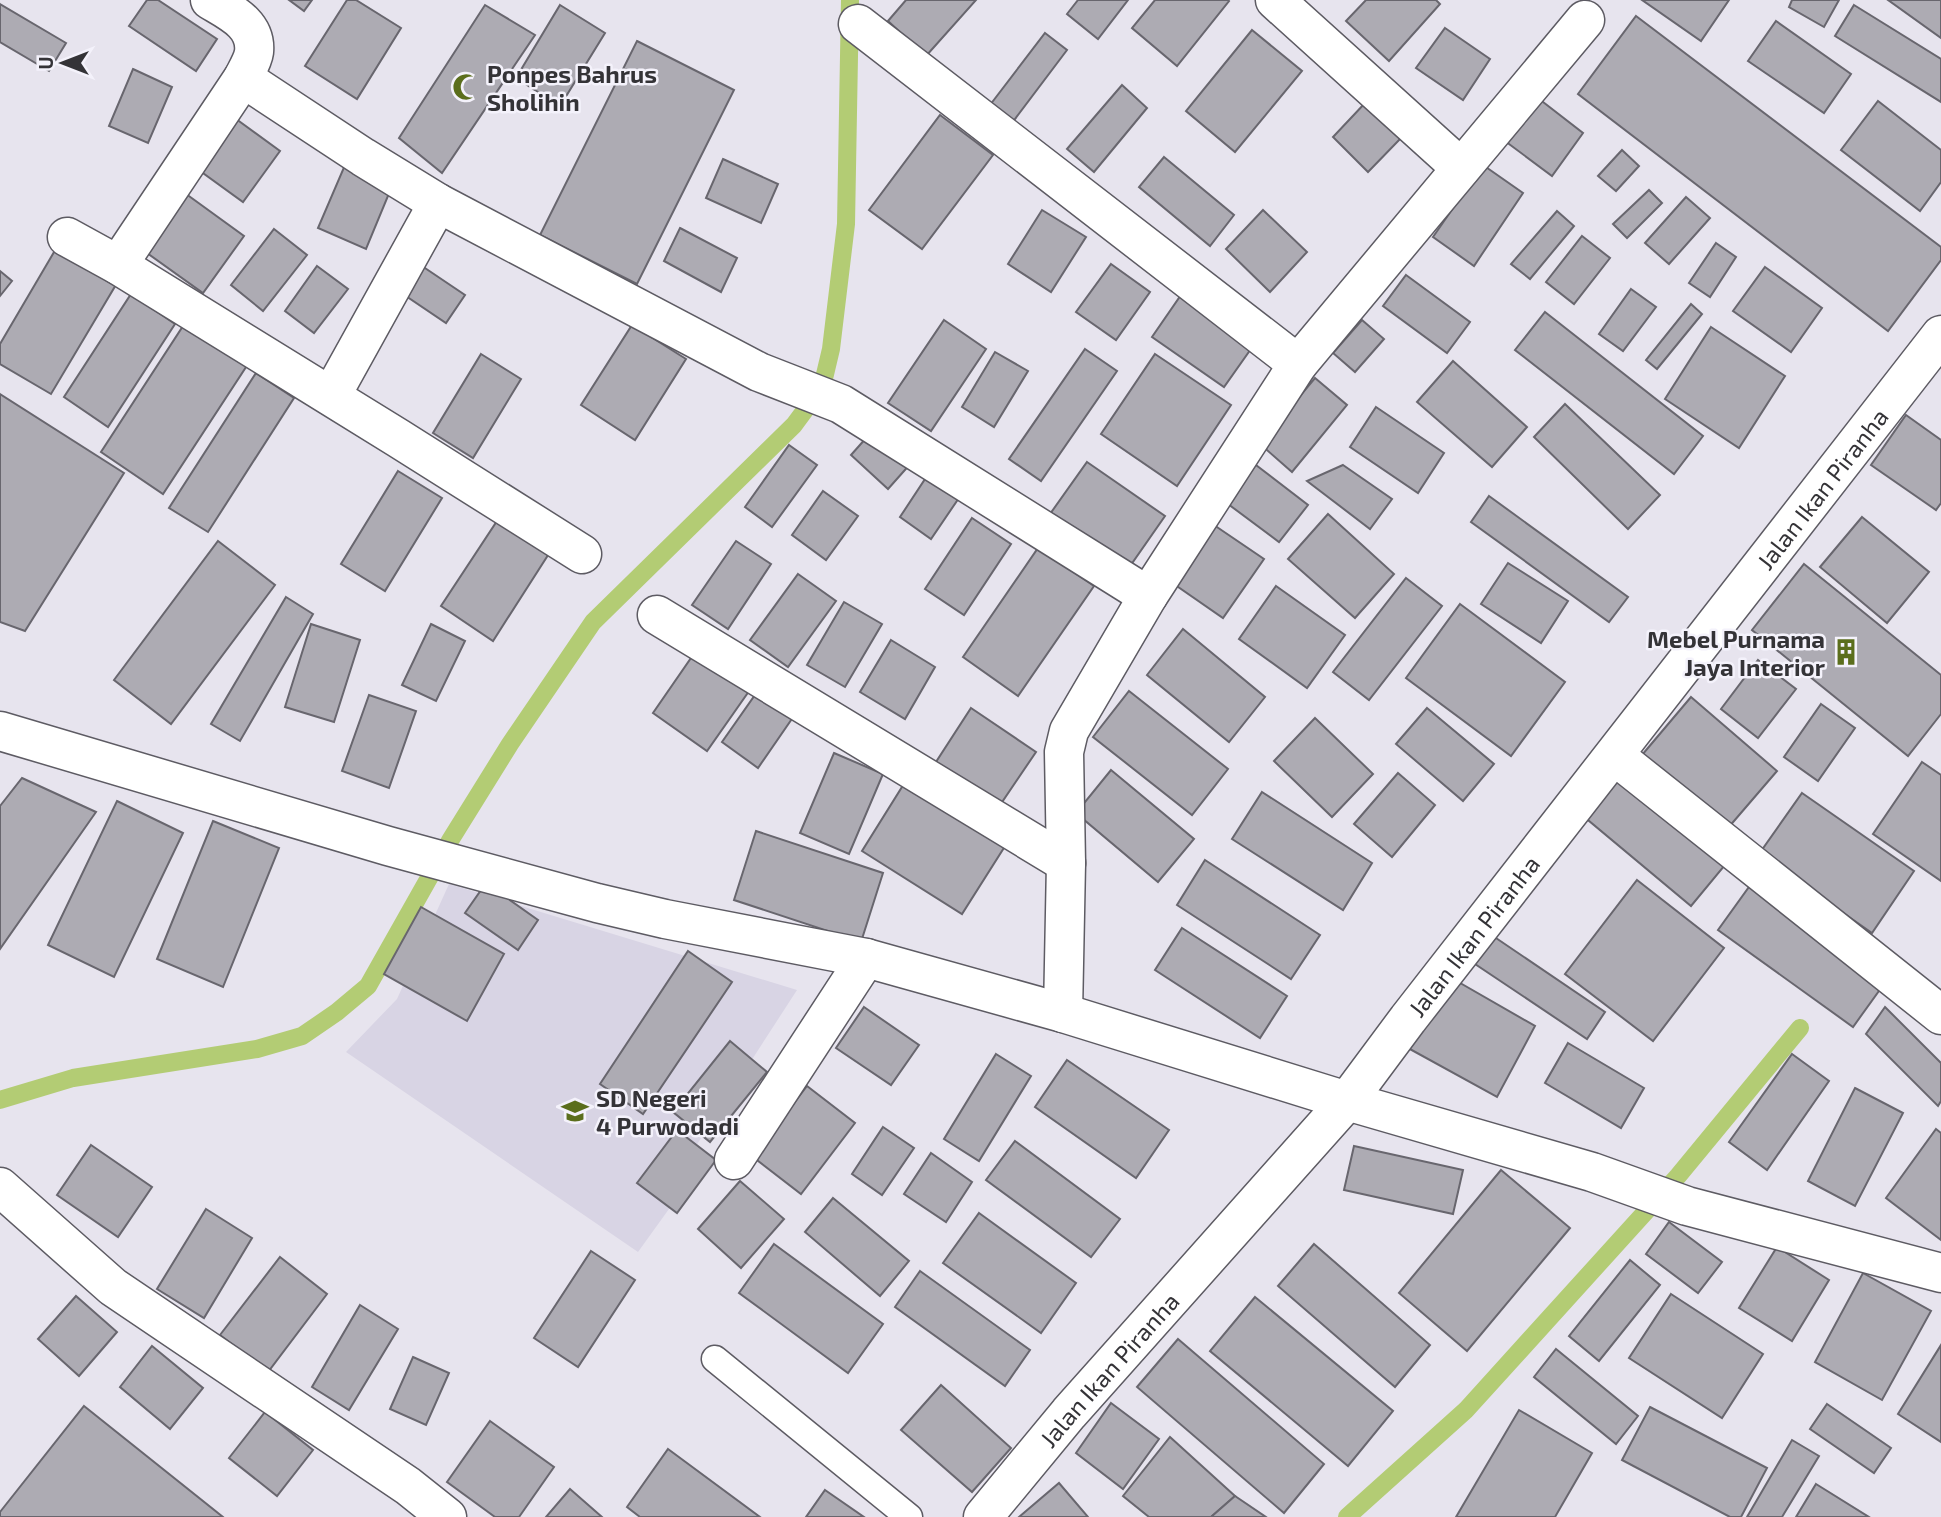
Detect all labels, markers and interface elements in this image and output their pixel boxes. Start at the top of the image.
north arrow [28,28,98,98]
text: U [34,56,57,70]
place label: Ponpes Bahrus Sholihin [487,59,657,116]
mosque icon: Ponpes Bahrus Sholihin [451,72,481,102]
street label: Jalan Ikan Piranha [1750,402,1893,574]
place label: Mebel Purnama Jaya Interior [1647,624,1826,681]
building icon: Mebel Purnama Jaya Interior [1831,637,1861,667]
street label: Jalan Ikan Piranha [1401,849,1545,1022]
place label: SD Negeri 4 Purwodadi [596,1083,739,1140]
school or university icon: SD Negeri 4 Purwodadi [560,1096,590,1126]
street label: Jalan Ikan Piranha [1033,1286,1184,1452]

